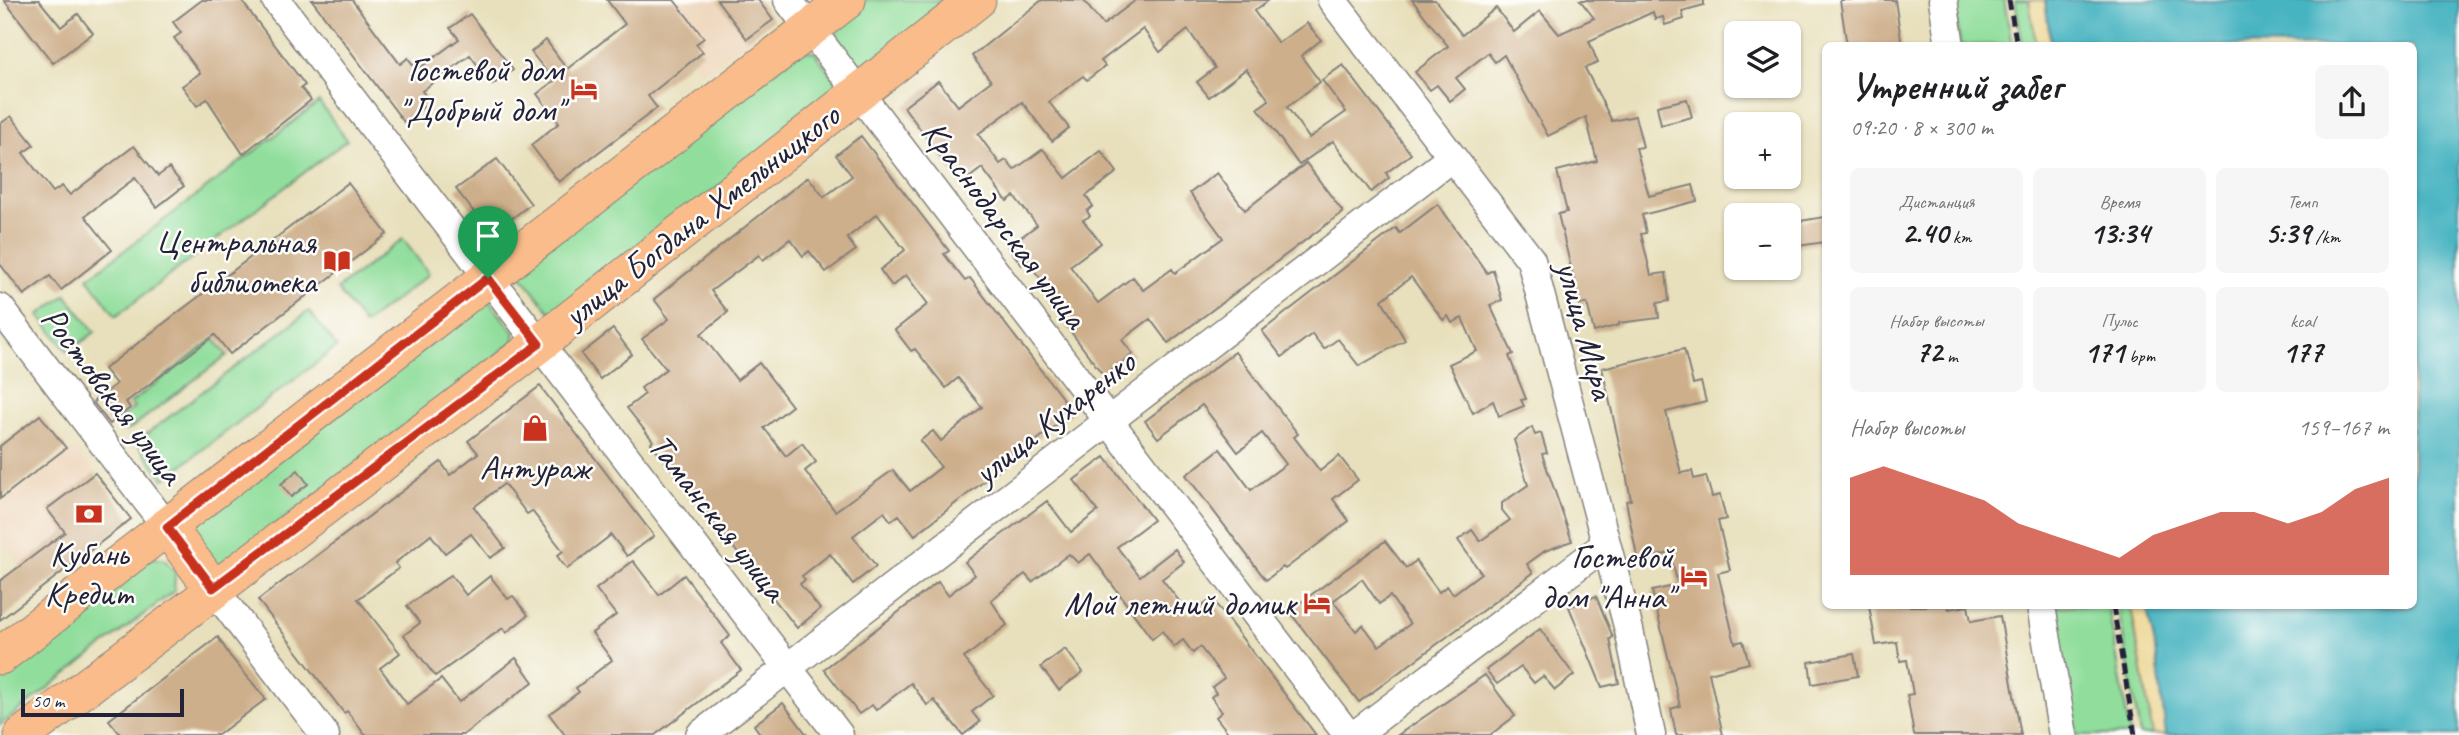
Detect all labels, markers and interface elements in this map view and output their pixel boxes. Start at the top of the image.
map controls [1724,21,1801,280]
button: layers [1724,21,1801,98]
place label: Гостевой дом "Добрый дом" [398,47,570,132]
text: Утренний забег [1850,63,2062,110]
button: share [2315,65,2389,139]
hotel icon: Гостевой дом "Добрый дом" [569,74,599,104]
street label: улица Богдана Хмельницкого [552,92,850,339]
street label: Краснодарская улица [912,111,1099,339]
button: + [1724,112,1801,189]
text: 09:20 · 8 × 300 m [1850,113,1993,142]
text: Дистанция [1899,190,1974,214]
text: Время [2099,190,2140,214]
text: Темп [2287,190,2318,214]
button: − [1724,203,1801,280]
pin [458,206,518,278]
text: 2.40 [1902,214,1948,252]
text: 13:34 [2090,214,2149,252]
text: 5:39 [2265,214,2311,252]
icon: arrive [469,217,507,255]
place label: Центральная библиотека [155,219,318,304]
text: km [1948,225,1971,249]
text: /km [2311,225,2340,249]
library icon: Центральная библиотека [322,246,352,276]
street label: улица Мира [1545,254,1626,406]
street label: Ростовская улица [31,298,196,495]
text: Набор высоты [1889,309,1984,333]
text: Пульс [2101,309,2138,333]
text: kcal [2290,309,2315,333]
text: 72 [1915,333,1942,371]
text: 171 [2084,333,2124,371]
text: 177 [2282,333,2323,371]
street label: улица Кухаренко [963,339,1146,496]
text: m [1942,344,1958,368]
text: bpm [2124,344,2155,368]
shop icon: Антураж [520,413,550,443]
text: Набор высоты [1850,413,1964,442]
text: 159–167 m [2298,413,2389,442]
street label: Таманская улица [638,425,799,612]
place label: Антураж [480,445,593,490]
bank icon: Кубань Кредит [74,499,104,529]
place label: Кубань Кредит [45,531,135,616]
place label: Гостевой дом "Анна" [1542,534,1680,619]
hotel icon: Гостевой дом "Анна" [1679,561,1709,591]
place label: Мой летний домик [1064,581,1298,626]
hotel icon: Мой летний домик [1302,588,1332,618]
scale bar [21,686,184,718]
text: 50 m [32,689,64,713]

